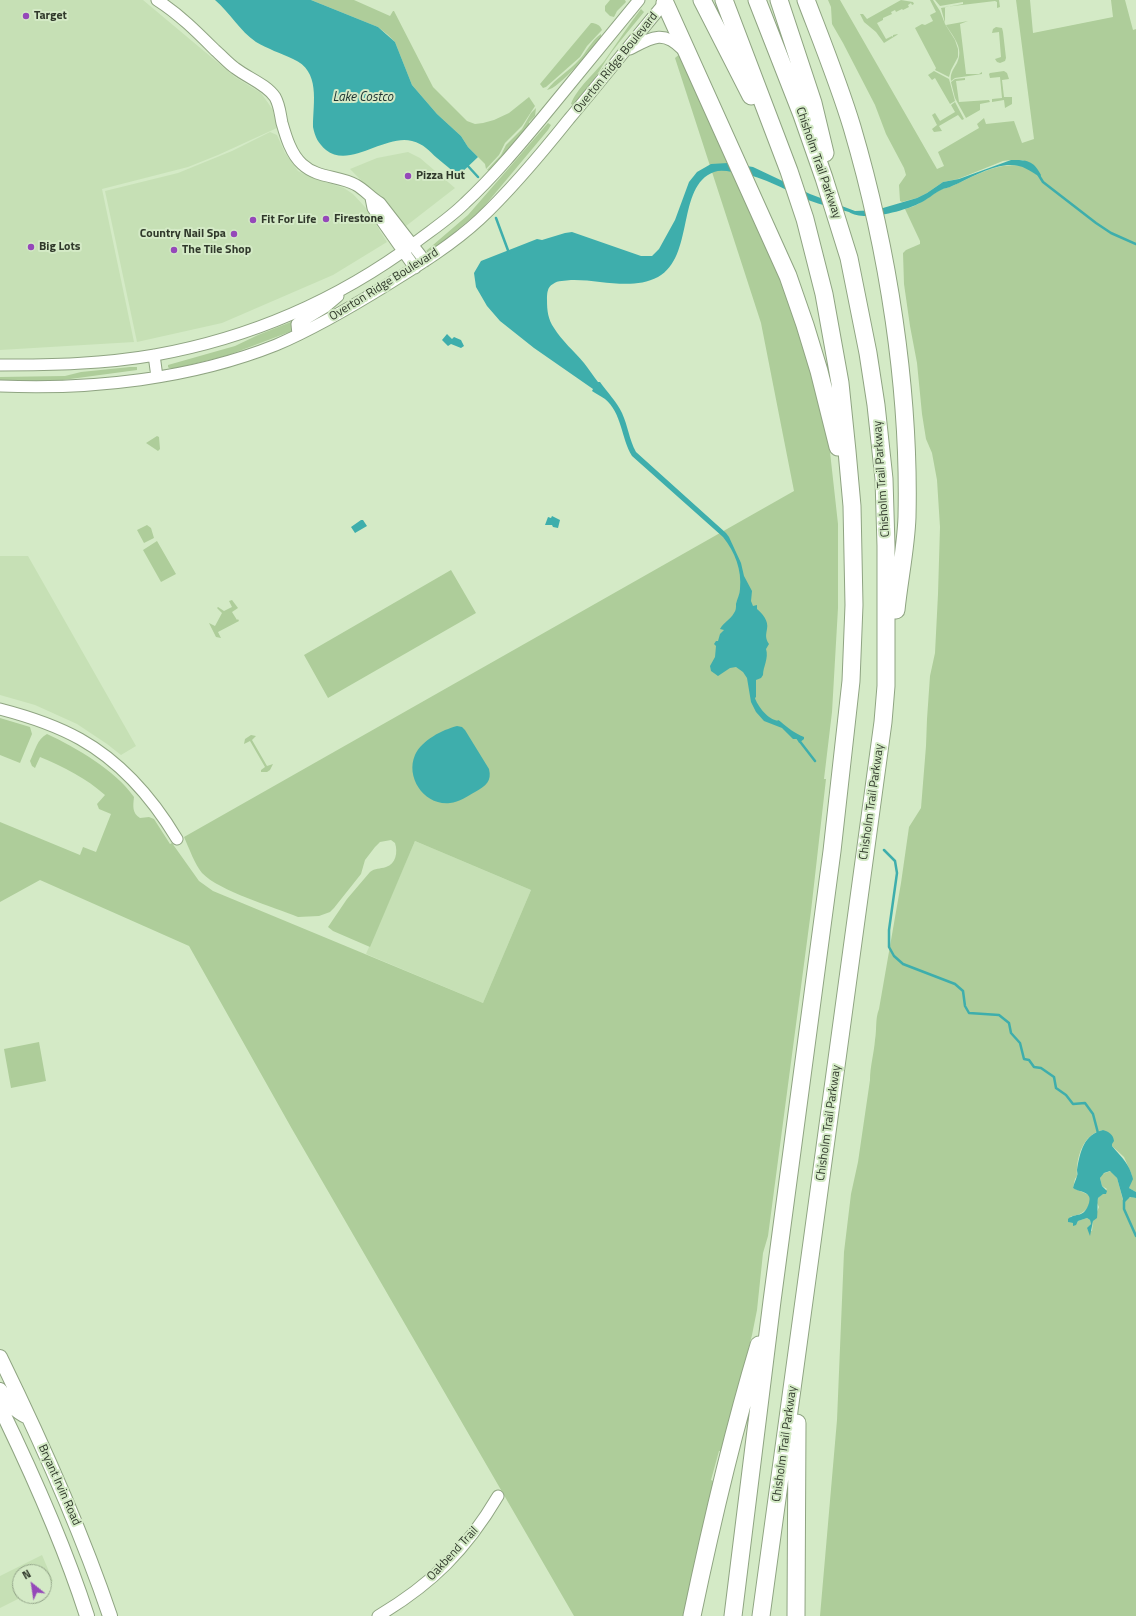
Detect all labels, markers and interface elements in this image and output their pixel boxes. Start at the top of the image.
place label: Target [34,9,67,23]
street label: Overton Ridge Boulevard [571,10,661,116]
marker: Target [21,11,31,21]
water label: Lake Costco [333,90,393,106]
street label: Chisholm Trail Parkway [792,105,844,221]
place label: Pizza Hut [416,169,465,183]
marker: Pizza Hut [403,171,413,181]
place label: Firestone [334,212,383,226]
place label: Fit For Life [261,213,316,227]
marker: Firestone [321,214,331,224]
marker: Fit For Life [248,215,258,225]
place label: Country Nail Spa [140,227,226,241]
marker: Country Nail Spa [229,229,239,239]
place label: Big Lots [39,240,81,254]
marker: Big Lots [26,242,36,252]
place label: The Tile Shop [182,243,251,257]
marker: The Tile Shop [169,245,179,255]
street label: Overton Ridge Boulevard [327,246,441,324]
street label: Chisholm Trail Parkway [871,420,893,538]
street label: Chisholm Trail Parkway [857,743,887,861]
street label: Chisholm Trail Parkway [814,1064,844,1182]
street label: Chisholm Trail Parkway [770,1385,800,1503]
street label: Bryant Irvin Road [35,1442,83,1528]
street label: Oakbend Trail [424,1524,482,1584]
north arrow [12,1564,52,1604]
text: N [19,1566,34,1583]

